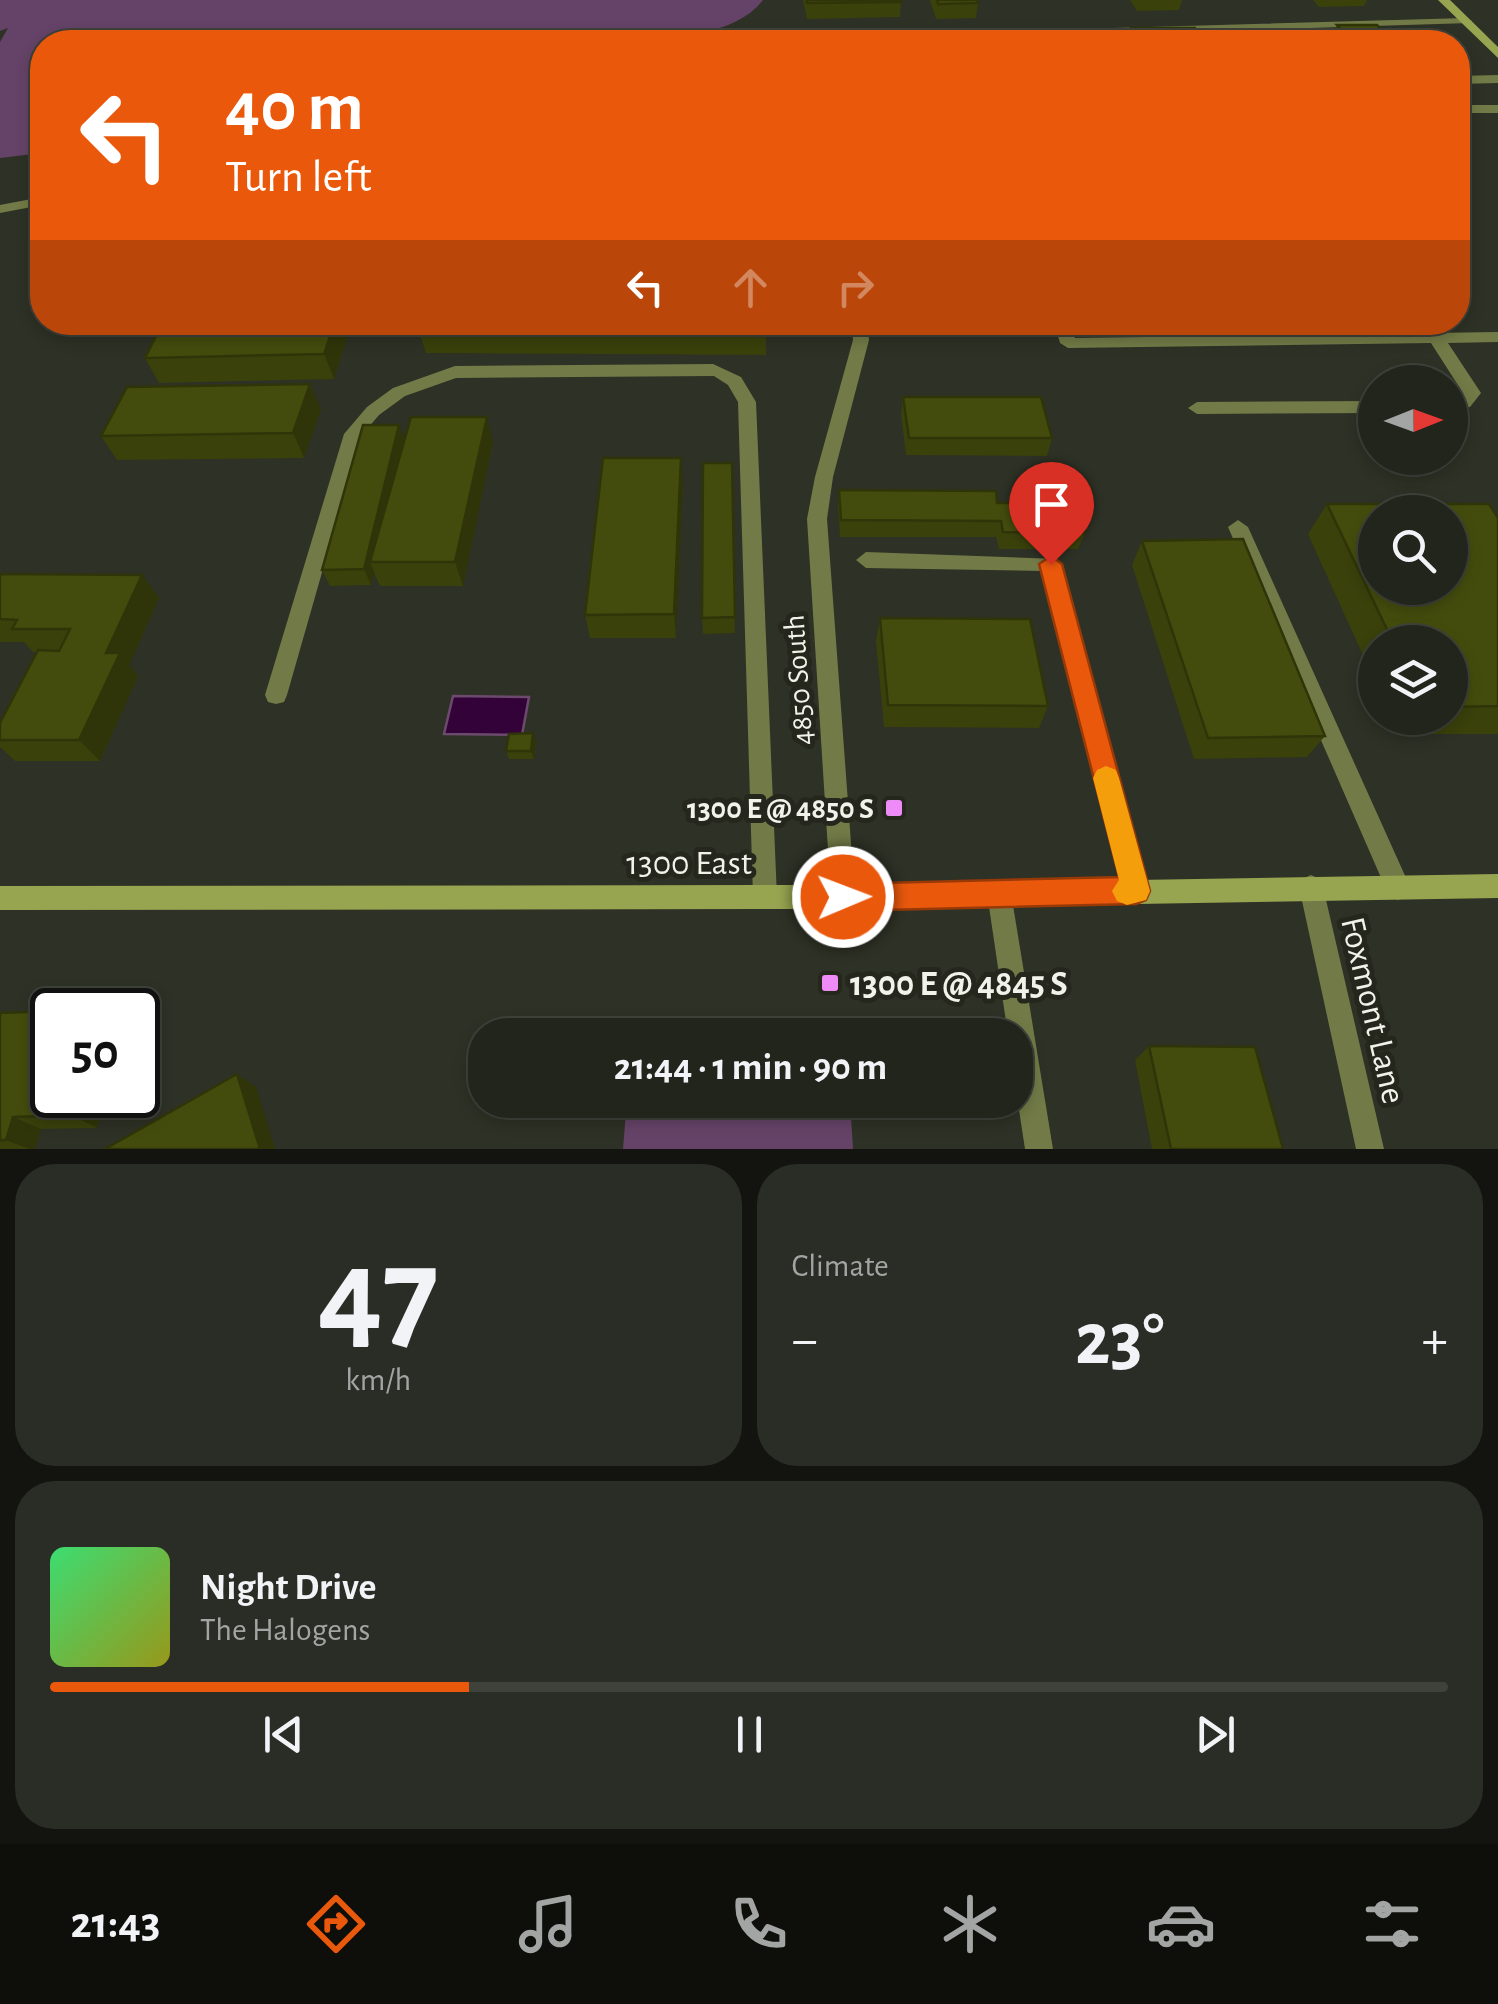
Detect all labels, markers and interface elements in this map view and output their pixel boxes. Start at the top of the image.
icon: left [60,70,190,200]
text: 40 m [225,73,364,143]
text: Turn left [225,155,372,200]
icon: left [618,260,673,315]
icon: ahead [723,260,778,315]
icon: right [828,260,883,315]
north arrow [1358,365,1468,475]
map controls [1358,365,1468,735]
pin [1009,462,1094,565]
icon: arrive [1024,477,1079,532]
button: search [1358,495,1468,605]
street label: 4850 South [779,614,819,746]
button: layers [1358,625,1468,735]
place label: 1300 E @ 4850 S [687,794,874,824]
marker: 1300 E @ 4850 S [883,797,905,819]
position arrow [791,845,895,949]
street label: 1300 East [626,846,752,881]
street label: Foxmont Lane [1334,914,1411,1107]
place label: 1300 E @ 4845 S [850,967,1068,1002]
marker: 1300 E @ 4845 S [819,972,841,994]
speed limit sign: 50 [30,988,160,1118]
text: 21:44 · 1 min · 90 m [614,1049,887,1087]
text: 47 [317,1231,439,1361]
text: Climate [792,1250,889,1282]
text: 23° [1075,1303,1165,1378]
text: − [792,1313,818,1368]
text: + [1422,1313,1448,1368]
text: km/h [345,1364,411,1396]
text: Night Drive [200,1569,376,1607]
text: The Halogens [200,1614,370,1646]
icon: previous [256,1707,311,1762]
icon: pause [722,1707,777,1762]
icon: next [1188,1707,1243,1762]
icon: directions [301,1889,371,1959]
icon: music [513,1889,583,1959]
icon: phone [724,1889,794,1959]
icon: climate [935,1889,1005,1959]
icon: car [1146,1889,1216,1959]
icon: filters [1357,1889,1427,1959]
text: 21:43 [71,1901,160,1946]

